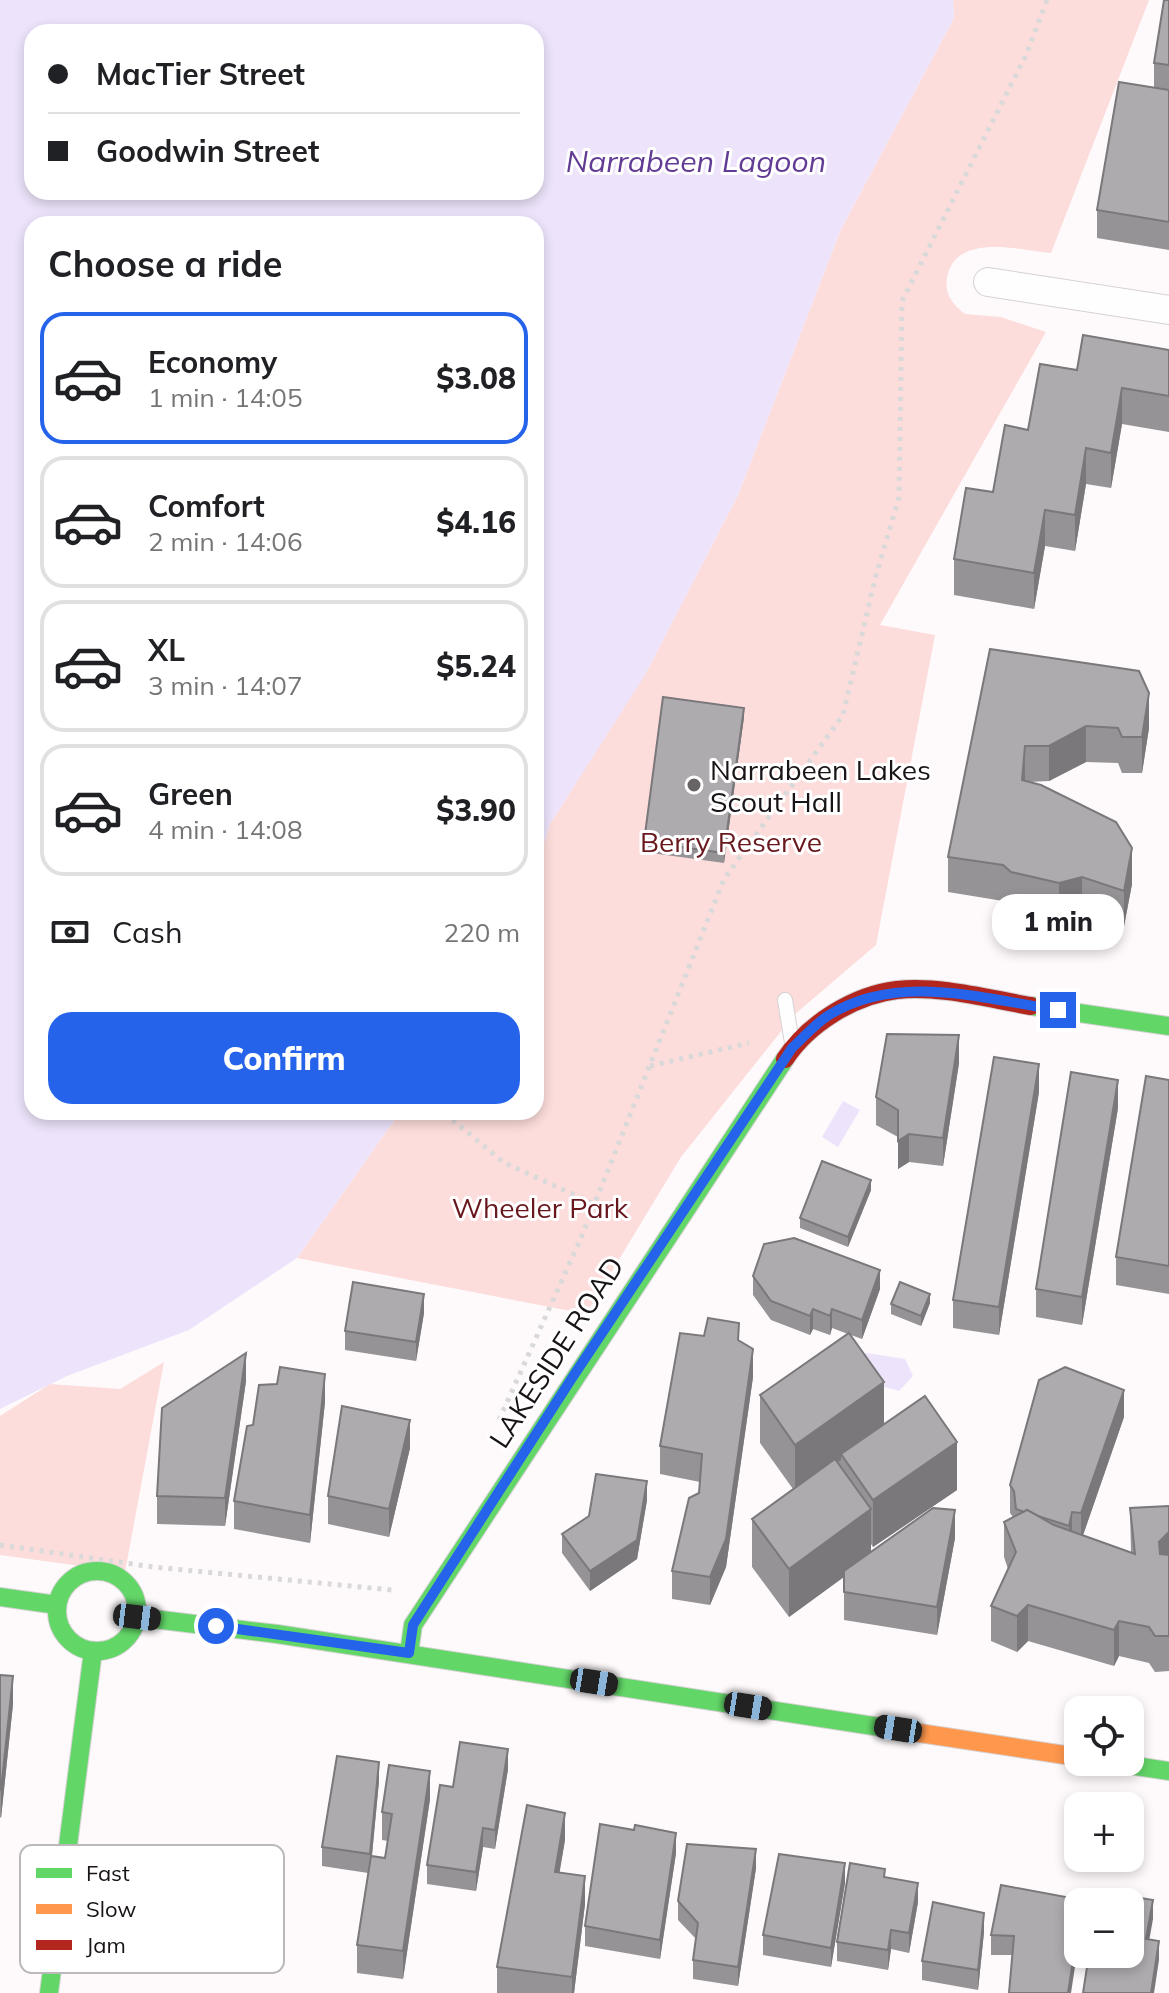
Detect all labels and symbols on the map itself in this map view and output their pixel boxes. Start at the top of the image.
water label: Narrabeen Lagoon [566,142,826,180]
place label: Narrabeen Lakes Scout Hall [710,752,931,819]
marker: Narrabeen Lakes Scout Hall [685,776,703,794]
park label: Berry Reserve [640,824,822,859]
callout: 1 min [992,894,1124,950]
route end [1040,992,1076,1028]
park label: Wheeler Park [452,1190,629,1225]
street label: LAKESIDE ROAD [481,1250,631,1454]
car [112,1602,162,1632]
route start [198,1608,234,1644]
car [568,1666,620,1698]
car [722,1690,774,1722]
car [872,1713,924,1745]
legend [20,1845,284,1973]
text: Fast [86,1859,130,1887]
text: Slow [86,1895,136,1923]
text: Jam [86,1931,126,1959]

